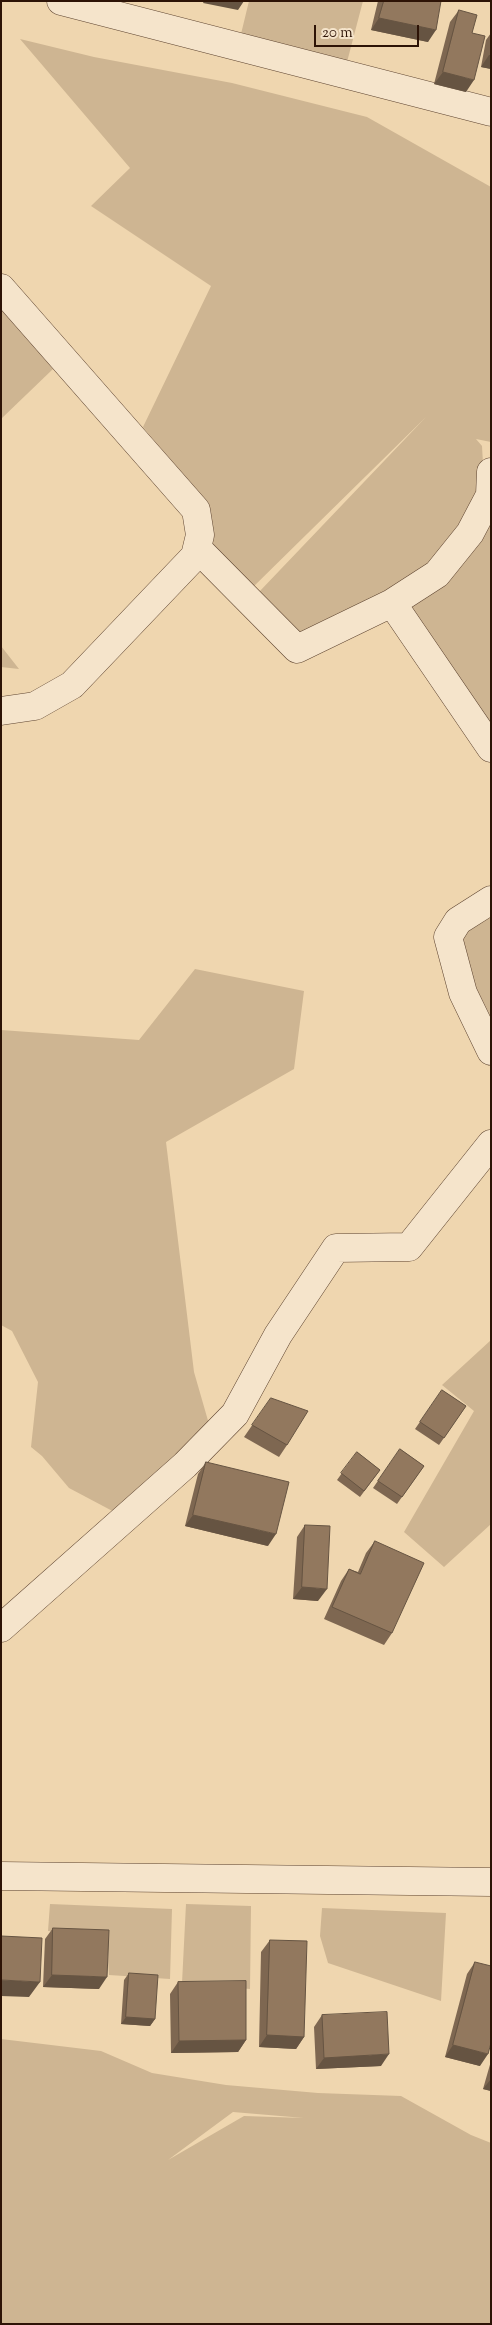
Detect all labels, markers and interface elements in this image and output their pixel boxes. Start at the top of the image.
scale bar [317,15,422,47]
text: 20 m [322,23,353,44]

